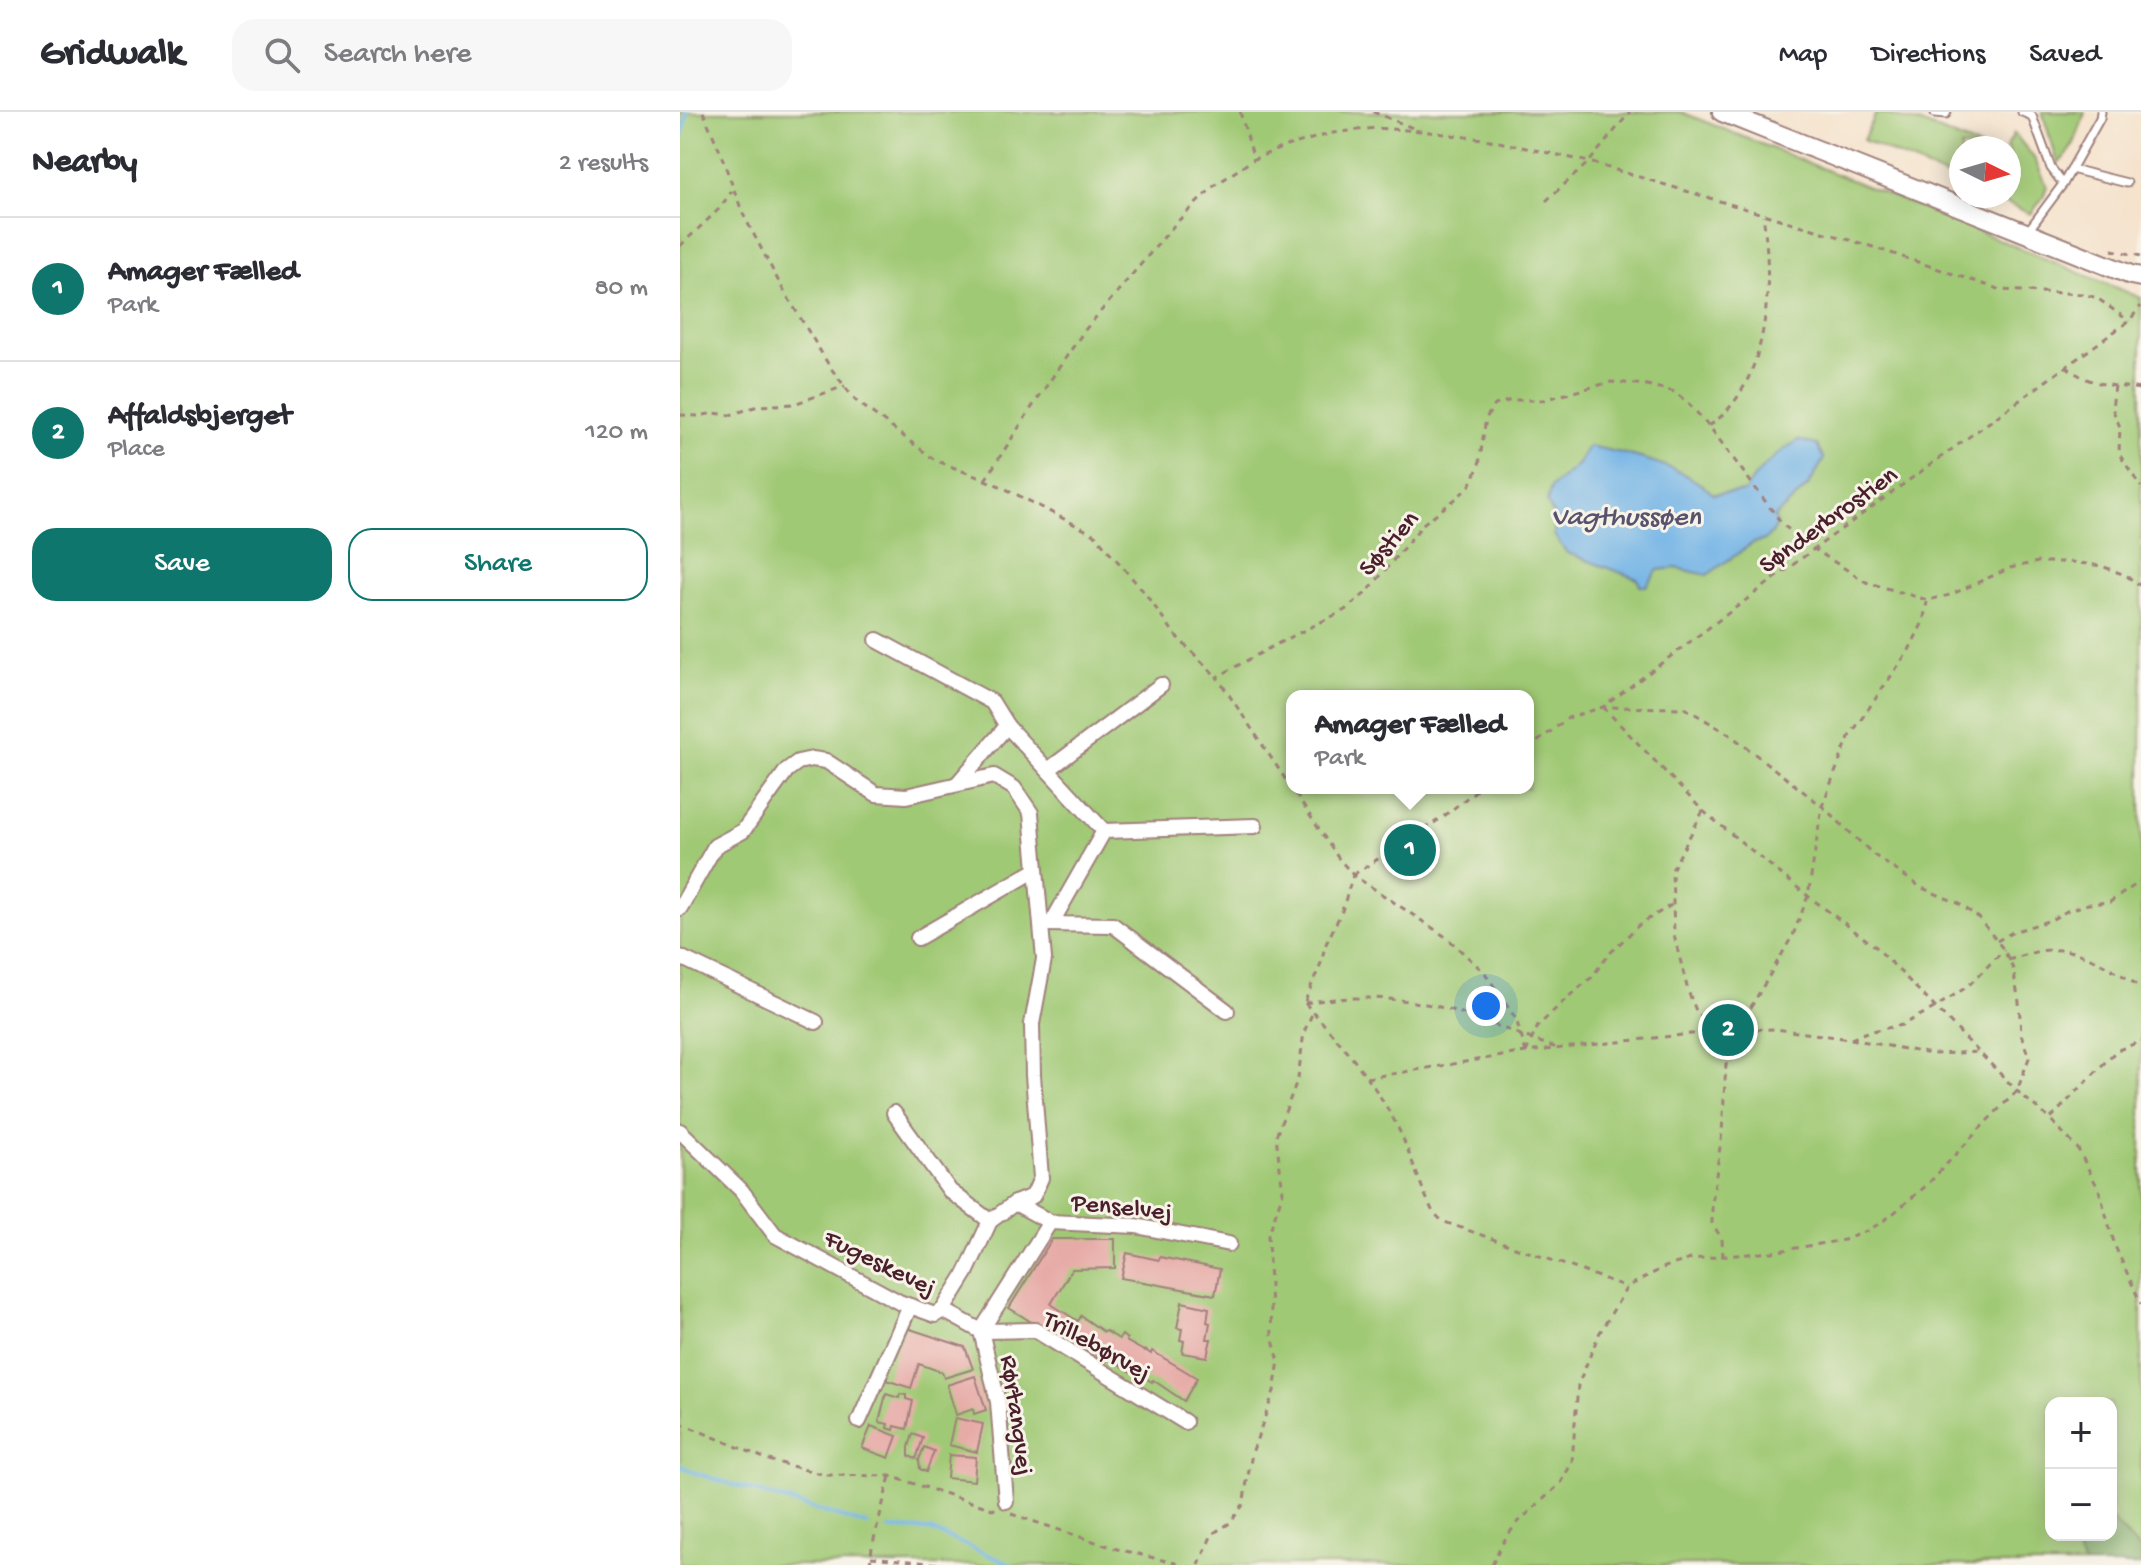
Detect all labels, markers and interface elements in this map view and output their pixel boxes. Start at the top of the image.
search box [232,19,792,91]
text: Gridwalk [40,33,184,77]
icon: search [260,33,304,77]
text: Search here [324,38,472,73]
text: Map [1779,39,1827,72]
text: Directions [1871,39,1985,72]
text: Saved [2029,39,2101,72]
north arrow [1949,136,2021,208]
text: Nearby [32,144,137,184]
text: 2 results [559,149,648,180]
text: Amager Fælled [108,256,299,291]
text: 1 [53,274,63,305]
text: 80 m [594,274,648,305]
text: Park [108,291,158,322]
text: Affaldsbjerget [108,400,291,435]
text: 2 [52,418,64,449]
text: 120 m [585,418,648,449]
text: Place [108,435,165,466]
street label: Sønderbrostien [1754,461,1906,582]
water label: Vagthussøen [1551,502,1701,535]
street label: Søstien [1353,505,1428,584]
button: Save [32,528,332,601]
button: Share [348,528,648,601]
popup [1286,690,1534,794]
text: Amager Fælled [1315,709,1505,744]
text: Park [1315,744,1364,775]
pin: 1 [1384,820,1436,880]
your location [1466,986,1506,1026]
pin: 2 [1702,1000,1754,1060]
street label: Penselvej [1069,1189,1174,1230]
street label: Fugeskevej [817,1224,940,1305]
street label: Trillebørvej [1035,1305,1155,1390]
street label: Rørtangvej [991,1354,1038,1478]
map controls [2045,1397,2117,1541]
button: + [2045,1397,2117,1469]
button: − [2045,1469,2117,1541]

